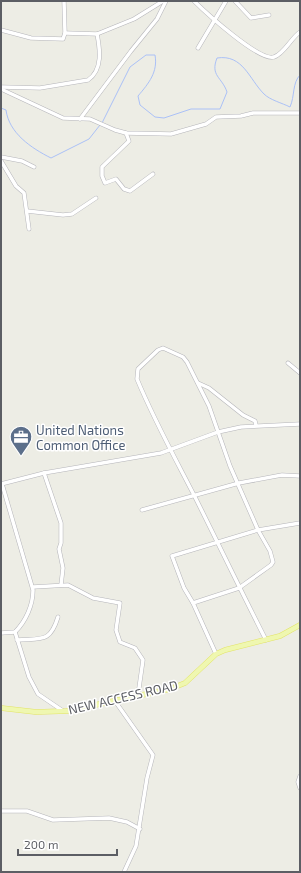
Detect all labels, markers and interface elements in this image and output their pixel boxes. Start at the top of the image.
place label: United Nations Common Office [36,422,125,453]
office icon: United Nations Common Office [8,424,34,457]
street label: NEW ACCESS ROAD [67,677,179,717]
scale bar [18,831,117,857]
text: 200 m [24,837,58,851]

